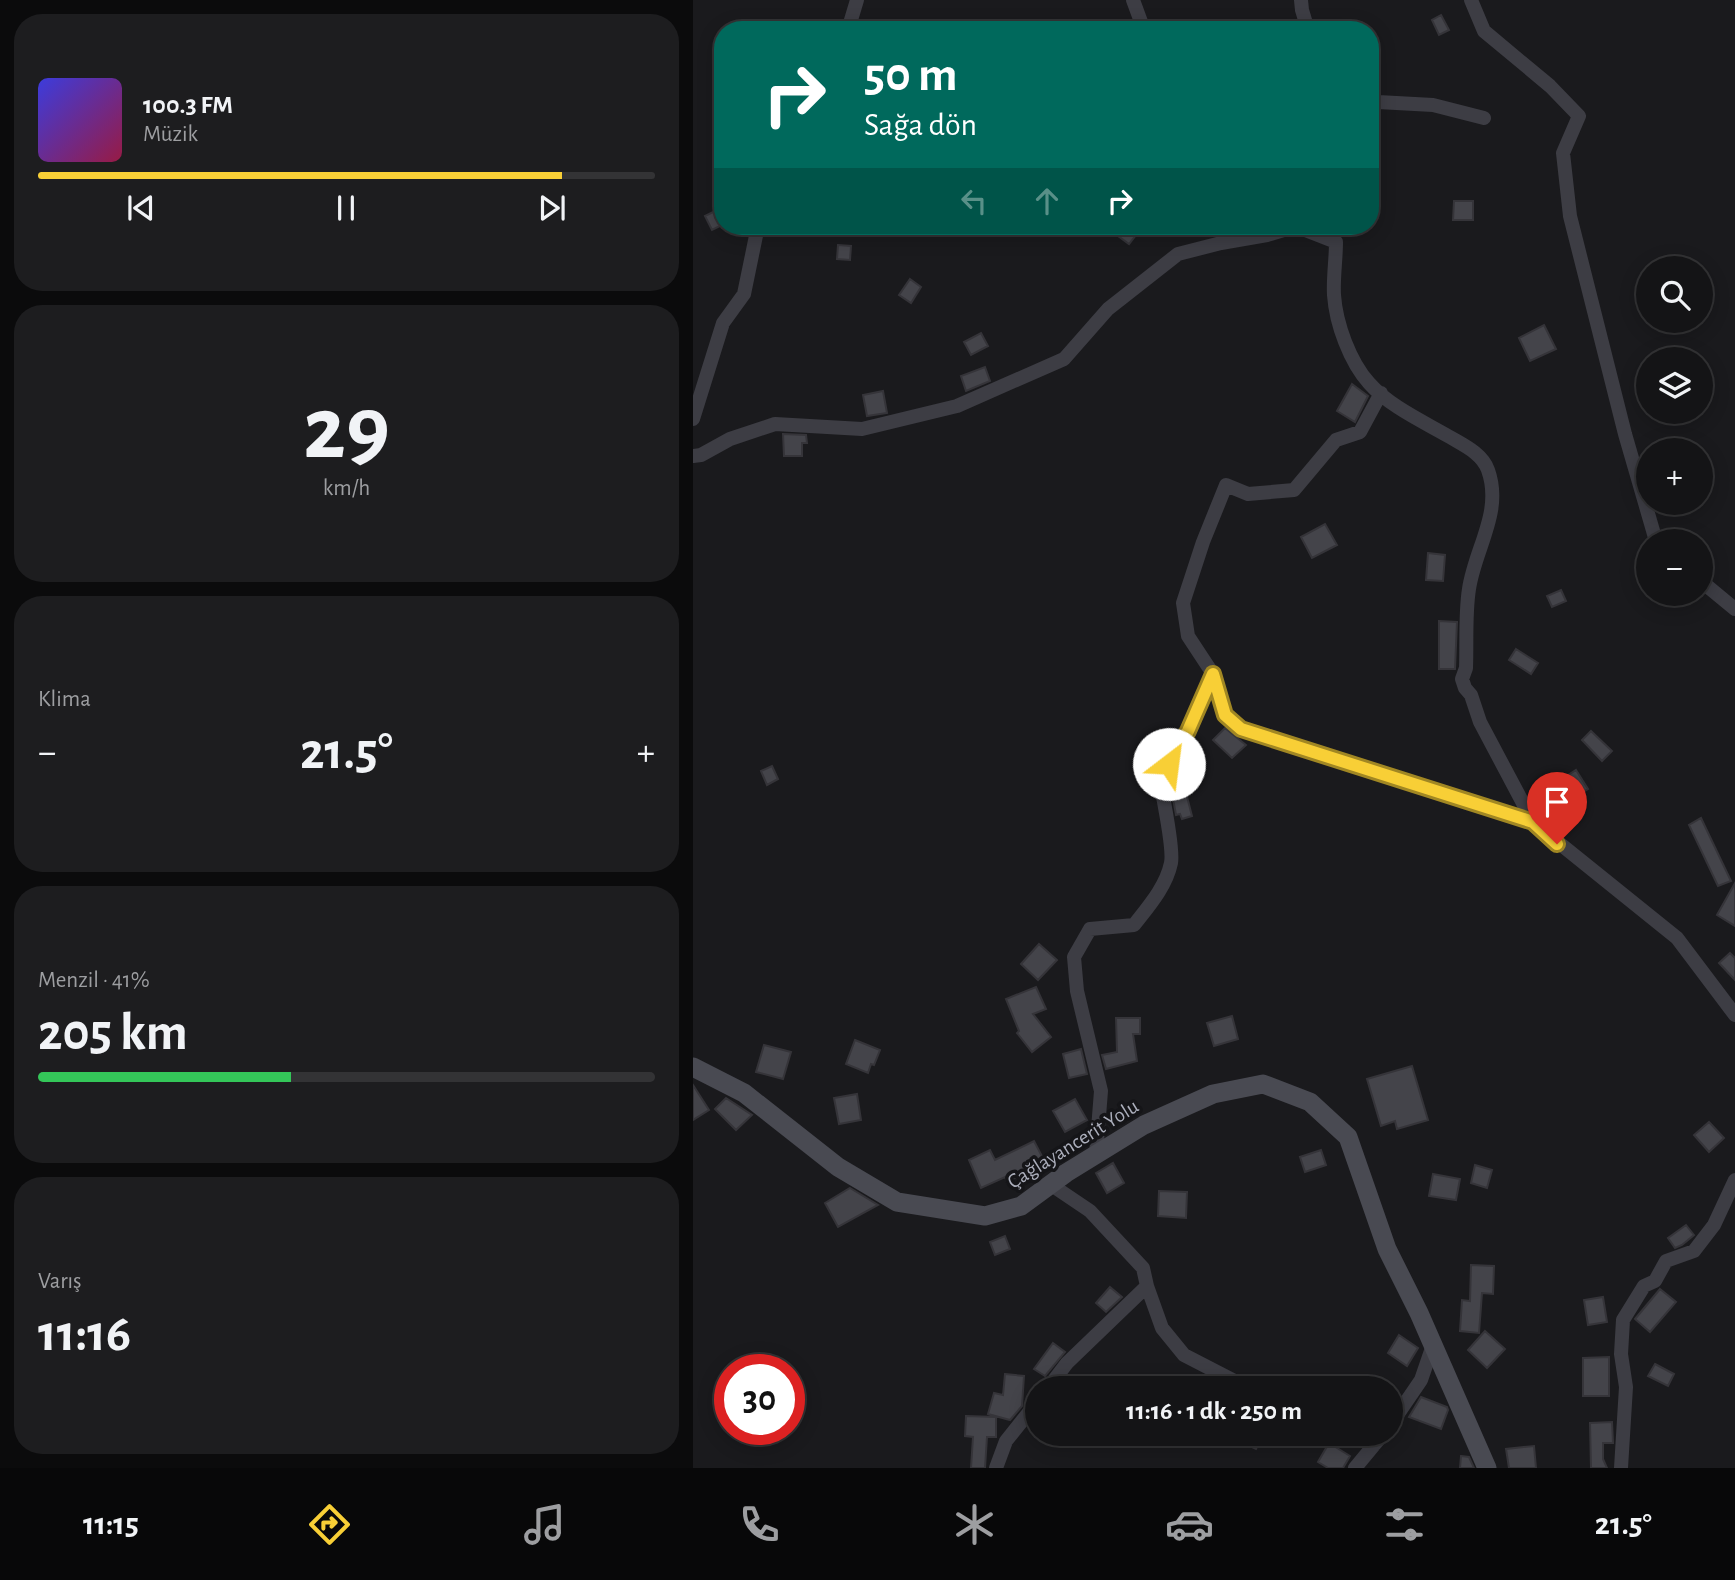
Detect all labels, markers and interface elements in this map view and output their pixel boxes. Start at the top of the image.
icon: right [749,49,840,140]
text: 50 m [864,51,958,100]
text: 100.3 FM [143,92,233,118]
text: Sağa dön [864,109,977,141]
text: Müzik [143,123,198,146]
icon: left [955,182,993,220]
icon: ahead [1028,182,1066,220]
icon: right [1101,182,1139,220]
icon: previous [122,189,160,227]
icon: pause [327,189,365,227]
icon: next [533,189,571,227]
map controls [1636,256,1713,606]
button: search [1636,256,1713,333]
button: layers [1636,347,1713,424]
text: 29 [303,384,390,475]
button: + [1636,438,1713,515]
text: km/h [323,477,370,500]
button: − [1636,529,1713,606]
text: Klima [38,688,91,711]
text: 21.5° [300,726,393,778]
position arrow [1132,727,1206,801]
text: − [38,734,56,772]
text: + [637,734,655,772]
pin [1527,772,1587,844]
icon: arrive [1538,783,1576,821]
text: Menzil · 41% [38,969,150,992]
text: 205 km [38,1007,188,1059]
street label: Çağlayancerit Yolu [1004,1095,1142,1193]
text: Varış [38,1270,82,1293]
text: 11:16 [38,1308,131,1360]
speed limit sign: 30 [714,1354,805,1445]
text: 11:16 · 1 dk · 250 m [1126,1398,1302,1424]
icon: directions [305,1500,354,1549]
icon: music [520,1500,569,1549]
icon: phone [735,1500,784,1549]
icon: climate [950,1500,999,1549]
icon: car [1165,1500,1214,1549]
icon: filters [1380,1500,1429,1549]
text: 11:15 [83,1508,139,1540]
text: 21.5° [1595,1508,1652,1540]

